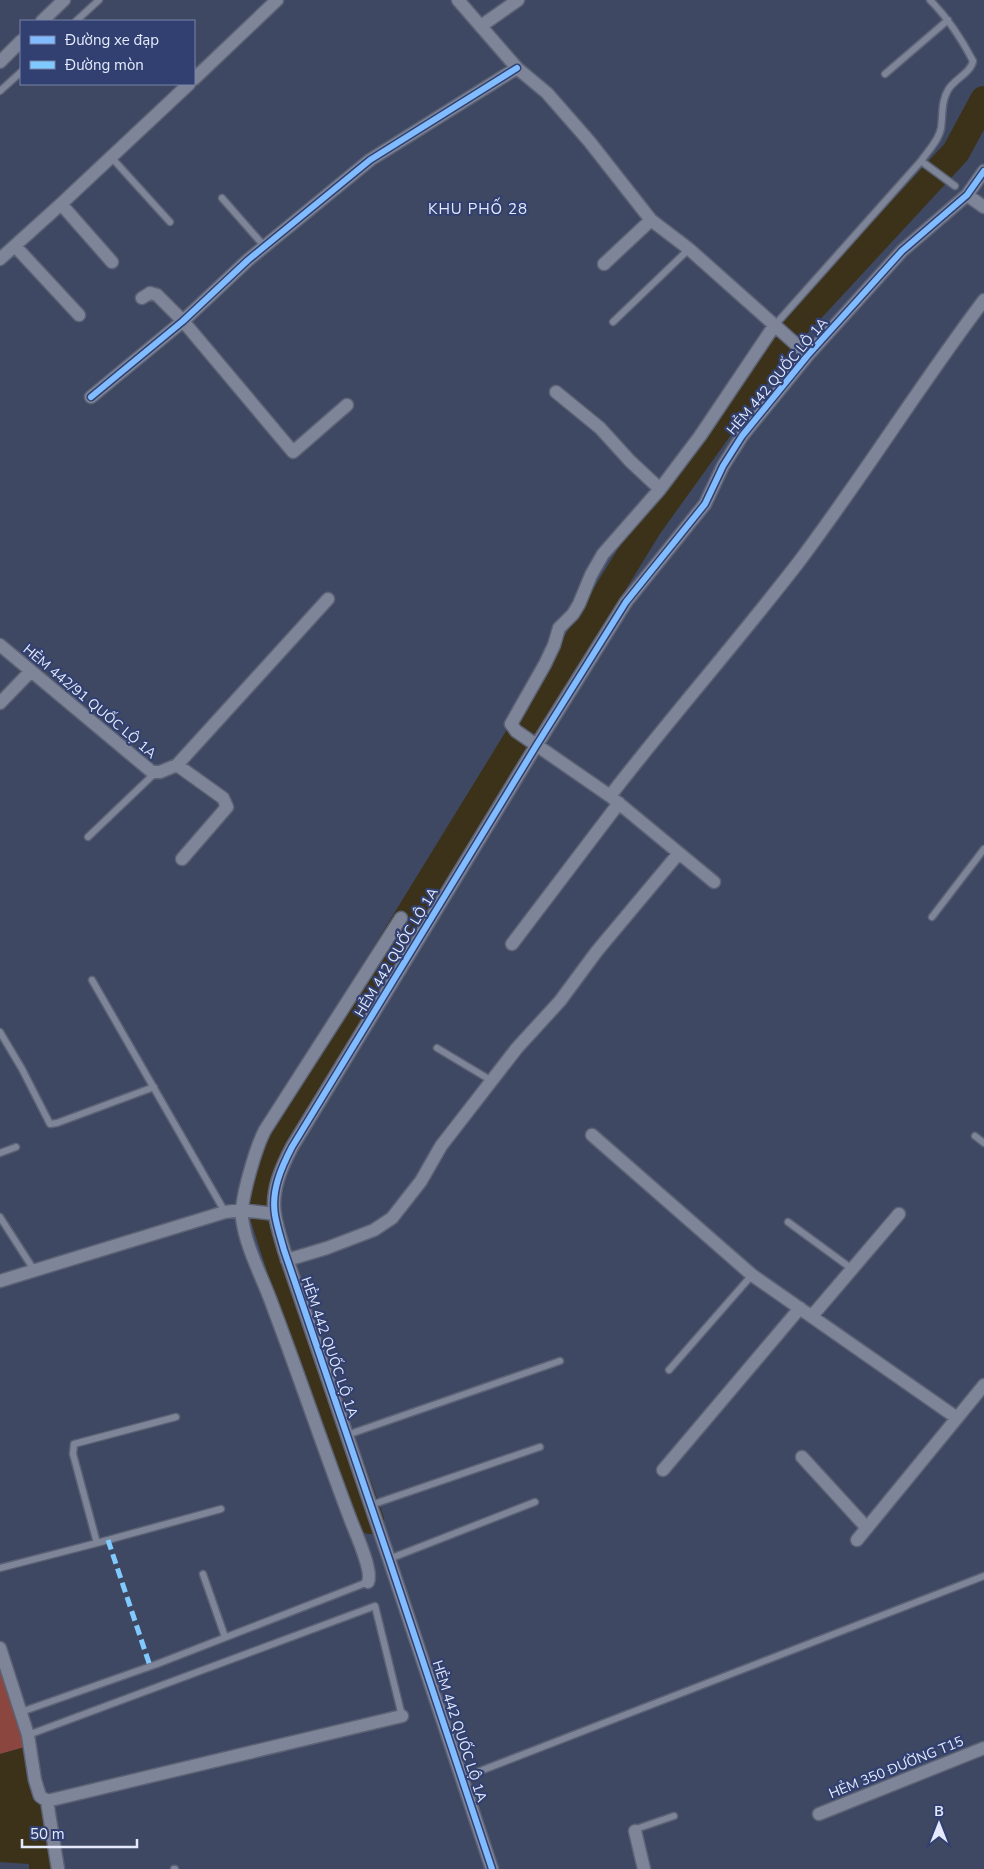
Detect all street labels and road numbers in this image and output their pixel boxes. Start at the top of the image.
street label: HẺM 442 QUỐC LỘ 1A [722,313,832,439]
street label: HẺM 442/91 QUỐC LỘ 1A [19,639,161,763]
street label: HẺM 442 QUỐC LỘ 1A [349,883,443,1021]
street label: HẺM 442 QUỐC LỘ 1A [296,1274,364,1420]
street label: HẺM 442 QUỐC LỘ 1A [428,1658,492,1804]
street label: HẺM 350 ĐƯỜNG T15 [826,1732,966,1803]

